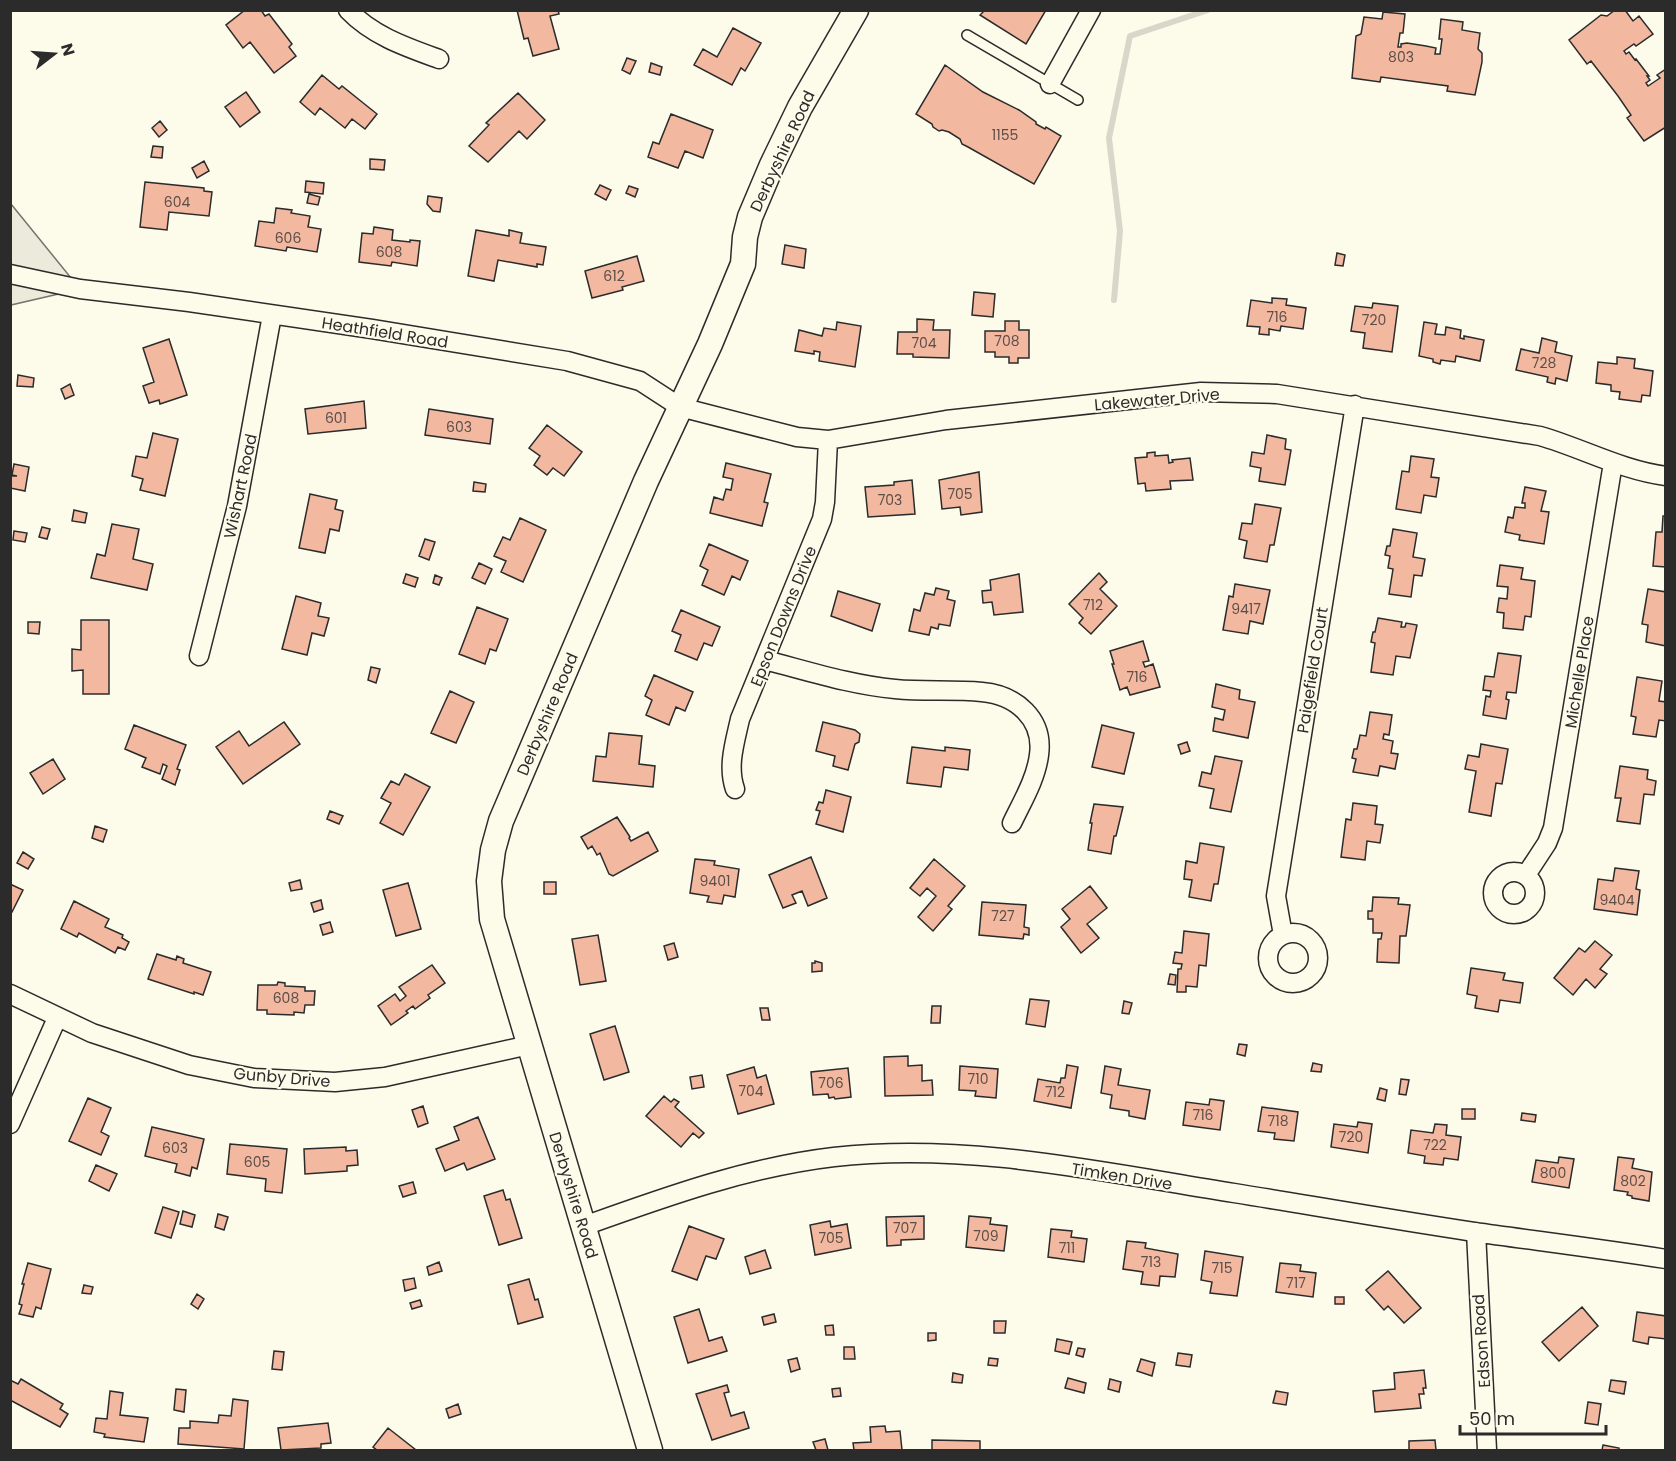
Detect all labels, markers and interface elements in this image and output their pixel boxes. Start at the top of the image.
north arrow [24,24,84,84]
text: N [55,41,81,59]
house number: 803 [1388,47,1414,67]
street label: Derbyshire Road [744,87,821,216]
house number: 1155 [992,125,1018,145]
house number: 604 [164,192,190,212]
house number: 606 [275,228,301,248]
house number: 608 [376,242,402,262]
house number: 612 [603,266,625,286]
house number: 716 [1266,307,1288,327]
house number: 720 [1362,310,1386,330]
street label: Heathfield Road [320,311,450,354]
house number: 708 [994,331,1020,351]
house number: 704 [911,333,937,353]
house number: 728 [1532,353,1556,373]
street label: Lakewater Drive [1093,383,1221,416]
house number: 601 [325,408,347,428]
house number: 603 [446,417,472,437]
street label: Wishart Road [218,432,263,541]
house number: 705 [947,484,973,504]
house number: 703 [878,490,902,510]
street label: Epson Downs Drive [745,542,822,690]
house number: 712 [1083,595,1103,615]
house number: 9417 [1231,599,1261,619]
street label: Paigefield Court [1291,605,1334,735]
street label: Michelle Place [1559,614,1600,730]
street label: Derbyshire Road [511,649,584,779]
house number: 716 [1126,667,1148,687]
house number: 9401 [700,871,730,891]
house number: 9404 [1599,890,1635,910]
house number: 727 [991,906,1015,926]
house number: 608 [273,988,299,1008]
street label: Gunby Drive [233,1062,331,1093]
house number: 710 [968,1069,988,1089]
house number: 706 [818,1073,844,1093]
house number: 704 [738,1081,764,1101]
house number: 712 [1045,1082,1065,1102]
house number: 716 [1192,1105,1214,1125]
house number: 718 [1268,1111,1289,1131]
house number: 720 [1339,1127,1363,1147]
street label: Derbyshire Road [543,1129,604,1261]
house number: 722 [1423,1135,1447,1155]
house number: 603 [162,1138,188,1158]
house number: 605 [244,1152,270,1172]
street label: Timken Drive [1070,1157,1174,1196]
house number: 800 [1540,1163,1566,1183]
house number: 802 [1620,1171,1646,1191]
house number: 707 [893,1218,917,1238]
house number: 709 [973,1226,999,1246]
house number: 705 [818,1228,844,1248]
house number: 711 [1059,1238,1075,1258]
house number: 713 [1141,1252,1161,1272]
house number: 715 [1212,1258,1232,1278]
house number: 717 [1286,1273,1306,1293]
street label: Edson Road [1467,1293,1496,1389]
scale bar [1460,1398,1606,1436]
text: 50 m [1469,1406,1515,1431]

